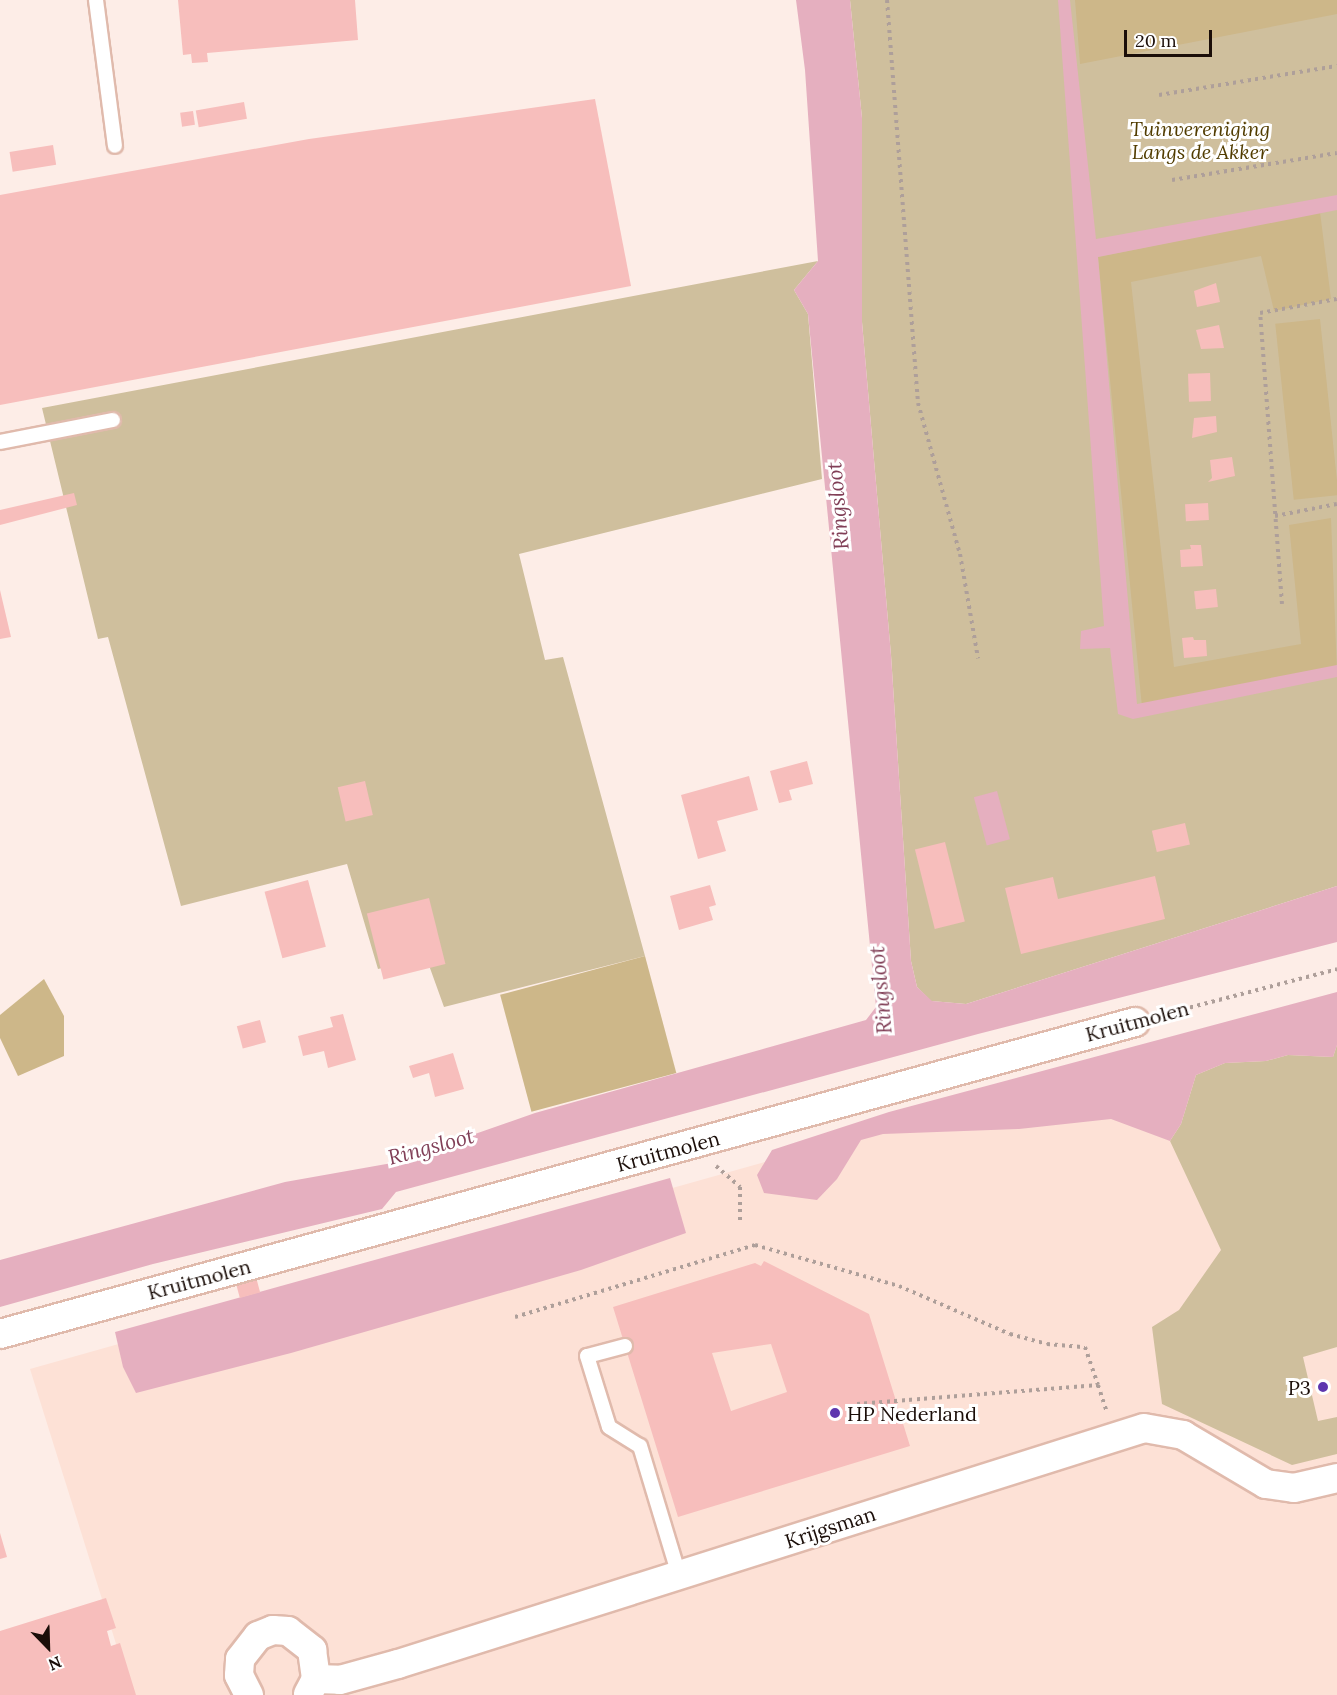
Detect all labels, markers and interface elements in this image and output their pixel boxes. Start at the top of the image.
scale bar [1127,18,1216,56]
text: 20 m [1135,29,1177,52]
park label: Tuinvereniging Langs de Akker [1130,116,1270,163]
water label: Ringsloot [822,461,854,551]
water label: Ringsloot [865,945,897,1035]
street label: Kruitmolen [1083,996,1191,1046]
water label: Ringsloot [385,1123,477,1171]
street label: Kruitmolen [614,1126,722,1176]
street label: Kruitmolen [145,1254,253,1304]
place label: P3 [1288,1375,1311,1399]
marker: P3 [1316,1380,1330,1394]
place label: HP Nederland [847,1401,977,1425]
marker: HP Nederland [828,1406,842,1420]
street label: Krijgsman [782,1501,878,1553]
north arrow [18,1617,78,1677]
text: N [45,1652,65,1675]

